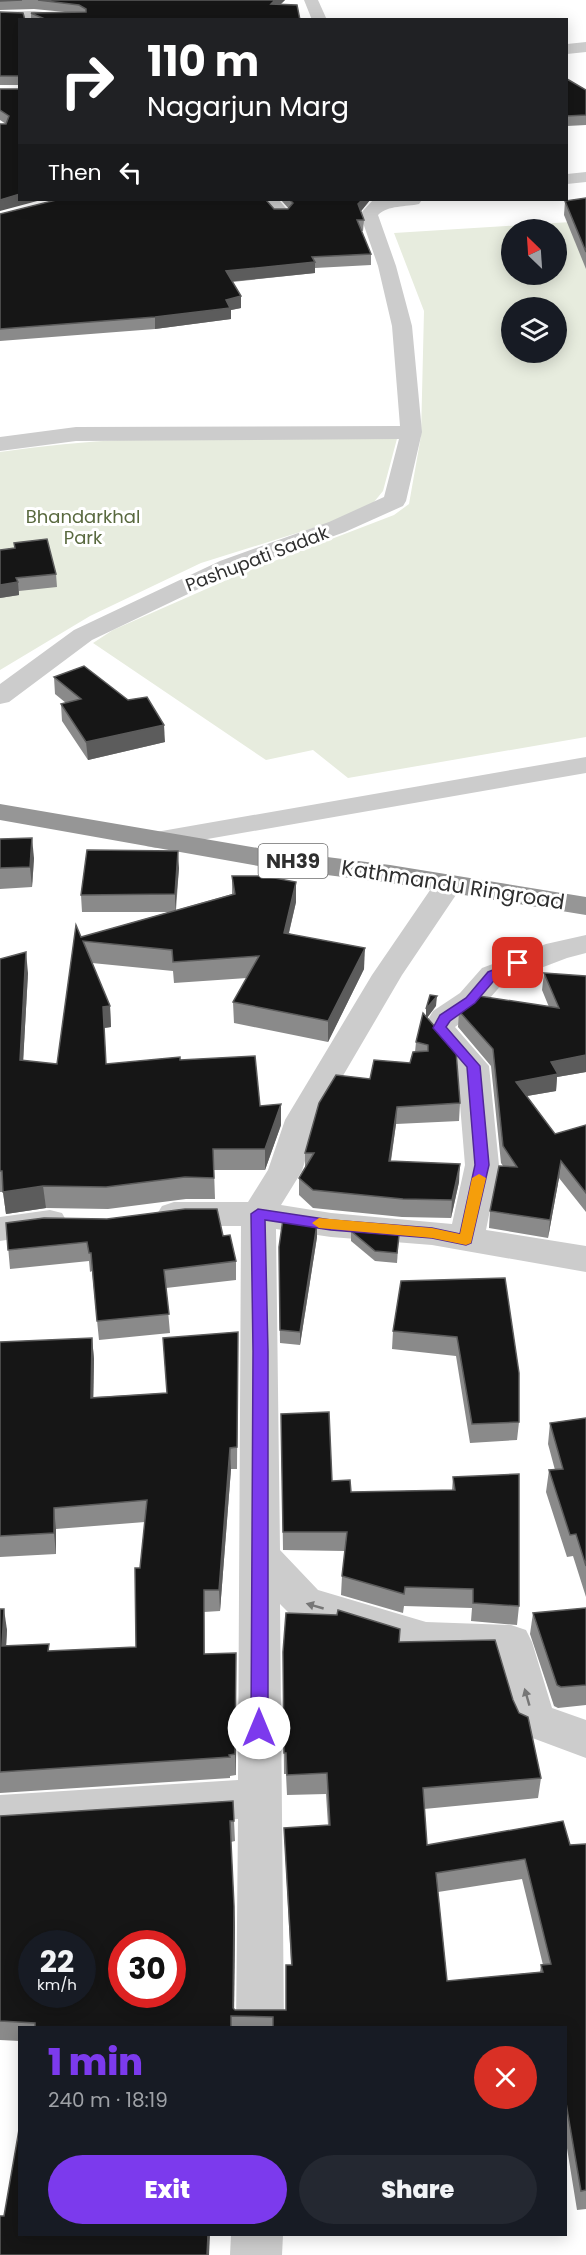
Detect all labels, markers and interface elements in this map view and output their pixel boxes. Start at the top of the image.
text: 110 m [147,32,259,91]
icon: right [48,42,126,120]
text: Nagarjun Marg [147,88,349,125]
icon: left [114,156,147,189]
text: Then [48,157,102,188]
north arrow [501,219,567,285]
map controls [501,219,567,363]
button: layers [501,297,567,363]
park label: Bhandarkhal Park [26,504,140,550]
street label: Pashupati Sadak [182,519,333,597]
road number: NH39 [258,844,328,878]
street label: Kathmandu Ringroad [339,853,567,916]
pin [492,937,543,988]
icon: arrive [501,946,534,979]
one-way arrow [306,1601,324,1610]
one-way arrow [522,1688,531,1706]
position arrow [227,1696,291,1760]
speed limit sign: 30 [108,1930,186,2008]
text: 22 [40,1940,74,1983]
text: km/h [37,1974,77,1995]
text: 1 min [48,2037,143,2088]
button: close [474,2046,537,2109]
text: 240 m · 18:19 [48,2086,168,2114]
button: Exit [48,2155,287,2224]
button: Share [299,2155,537,2224]

